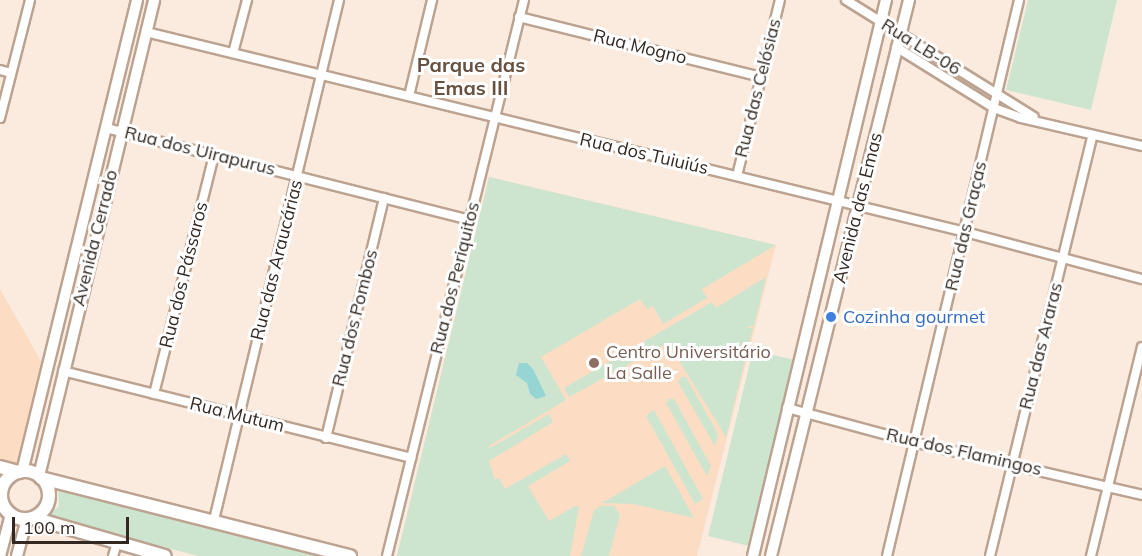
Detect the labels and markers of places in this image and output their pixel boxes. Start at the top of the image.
place label: Cozinha gourmet [843,306,985,328]
marker: Cozinha gourmet [824,310,838,324]
place label: Centro Universitário La Salle [606,342,771,385]
marker: Centro Universitário La Salle [587,356,601,370]

